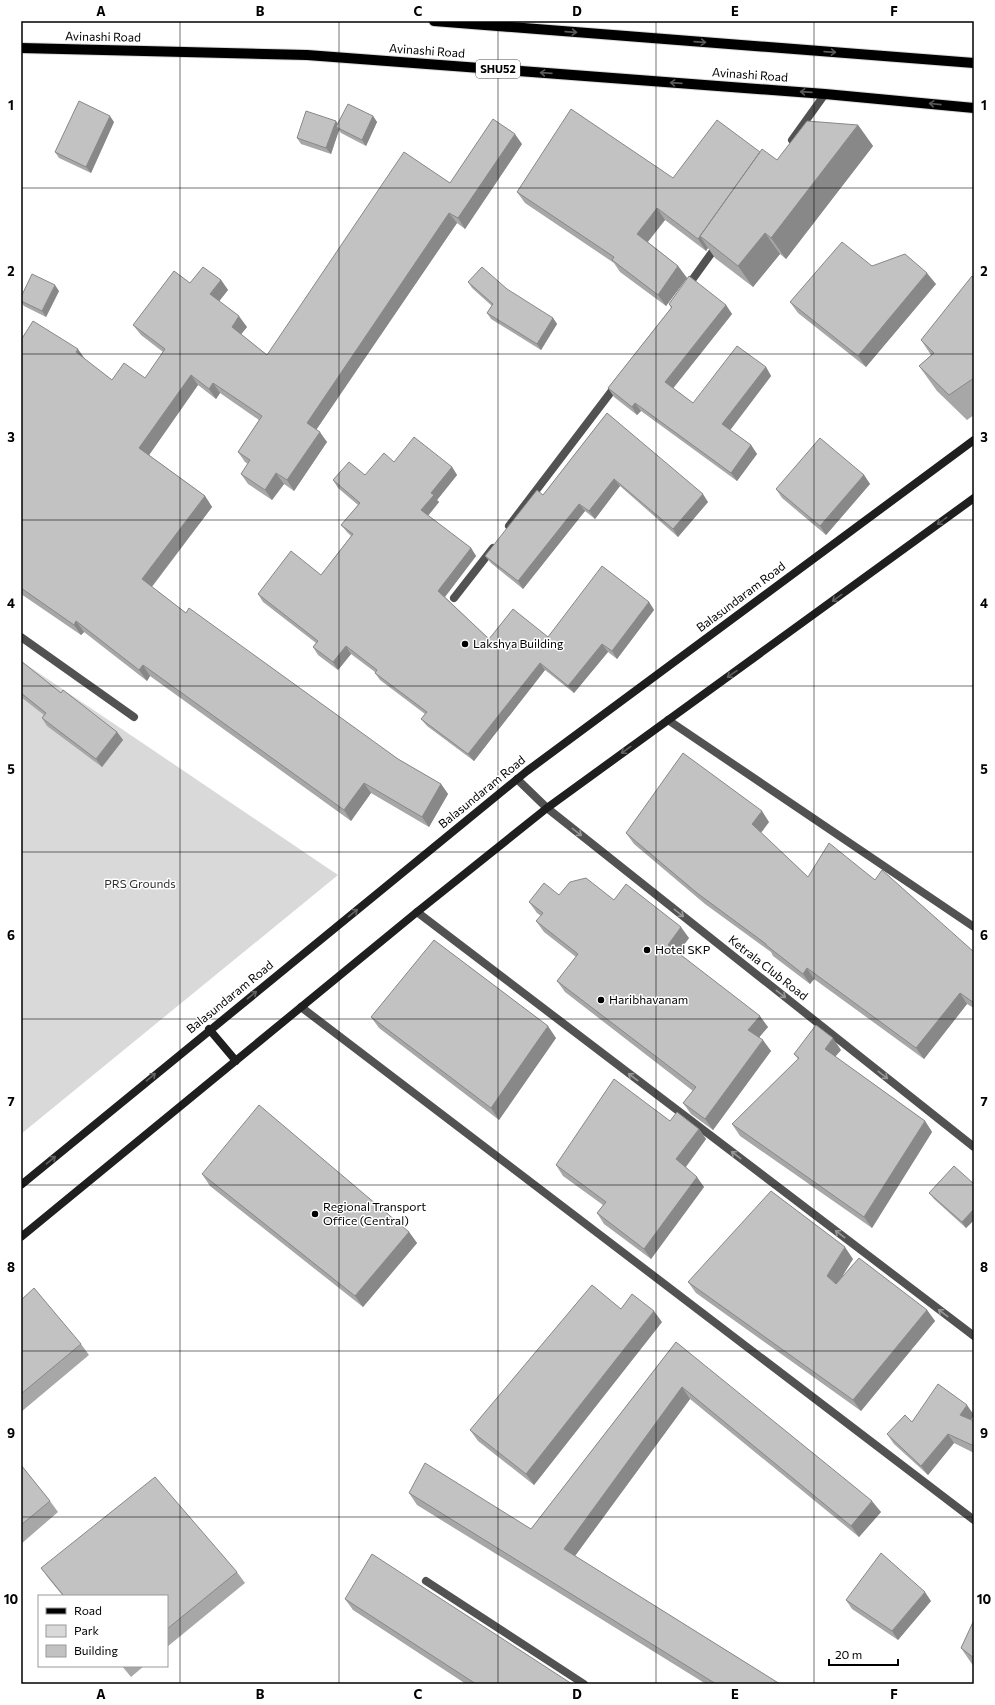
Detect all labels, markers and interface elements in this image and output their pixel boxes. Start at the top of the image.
text: A [96,3,106,19]
text: B [256,3,265,19]
text: C [414,3,423,19]
text: D [572,3,582,19]
text: E [731,3,739,19]
text: F [890,3,898,19]
street label: Avinashi Road [65,28,141,44]
one-way arrow [564,28,577,35]
one-way arrow [693,38,706,45]
street label: Avinashi Road [389,40,466,60]
one-way arrow [823,48,836,55]
road number: SHU52 [476,60,520,78]
street label: Avinashi Road [712,64,789,84]
one-way arrow [540,69,553,76]
one-way arrow [670,79,683,86]
one-way arrow [800,89,813,96]
text: 1 [8,97,14,113]
text: 1 [981,97,987,113]
one-way arrow [929,100,942,108]
text: 2 [7,263,15,279]
text: 2 [980,263,988,279]
text: 3 [7,429,15,445]
text: 3 [980,429,988,445]
one-way arrow [937,517,948,525]
street label: Balasundaram Road [693,558,788,634]
one-way arrow [832,593,843,602]
text: 4 [7,595,15,611]
text: 4 [980,595,988,611]
place label: Lakshya Building [473,636,564,650]
marker: Lakshya Building [460,639,470,649]
one-way arrow [727,670,738,678]
one-way arrow [621,746,632,754]
street label: Balasundaram Road [435,752,528,830]
text: 5 [7,761,15,777]
text: 5 [980,761,988,777]
one-way arrow [572,828,583,837]
park label: PRS Grounds [104,876,176,890]
one-way arrow [347,908,358,917]
one-way arrow [674,909,685,918]
text: 6 [7,927,15,943]
text: 6 [980,927,988,943]
street label: Ketrala Club Road [726,932,811,1003]
place label: Hotel SKP [655,942,711,956]
marker: Hotel SKP [642,945,652,955]
street label: Balasundaram Road [183,957,276,1035]
one-way arrow [246,990,257,999]
one-way arrow [775,990,786,998]
place label: Haribhavanam [609,992,688,1006]
marker: Haribhavanam [596,995,606,1005]
one-way arrow [877,1071,888,1079]
one-way arrow [627,1072,638,1081]
one-way arrow [146,1073,157,1082]
text: 7 [7,1093,15,1109]
text: 7 [980,1093,988,1109]
one-way arrow [731,1151,742,1159]
one-way arrow [46,1155,56,1164]
place label: Regional Transport Office (Central) [323,1199,426,1227]
marker: Regional Transport Office (Central) [310,1209,320,1219]
one-way arrow [834,1230,845,1238]
text: 8 [7,1259,15,1275]
text: 8 [980,1259,988,1275]
one-way arrow [938,1308,949,1317]
text: 9 [7,1425,15,1441]
text: 9 [980,1425,988,1441]
text: 10 [4,1591,19,1607]
text: 10 [977,1591,992,1607]
legend [38,1595,168,1667]
text: Road [74,1603,102,1617]
text: Park [74,1623,100,1637]
scale bar [829,1641,898,1667]
text: Building [74,1643,118,1657]
text: 20 m [835,1647,862,1661]
text: A [96,1686,106,1702]
text: B [256,1686,265,1702]
text: C [414,1686,423,1702]
text: D [572,1686,582,1702]
text: E [731,1686,739,1702]
text: F [890,1686,898,1702]

